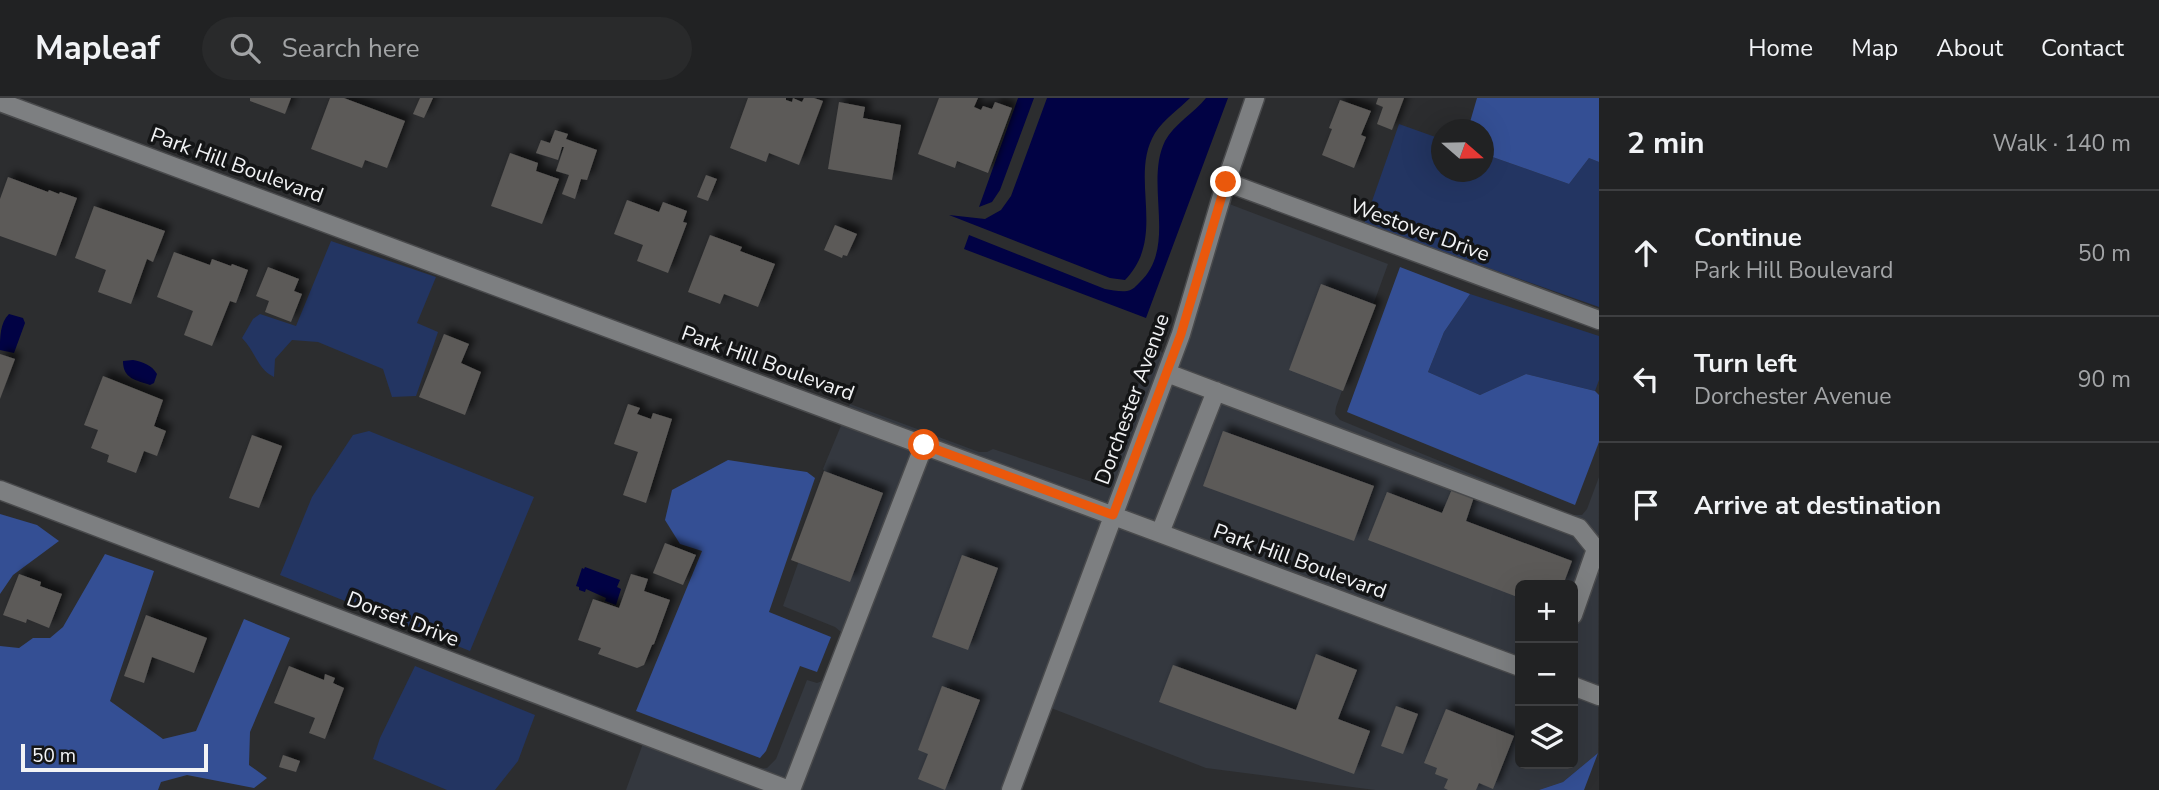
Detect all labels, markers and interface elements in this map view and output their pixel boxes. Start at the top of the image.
search box [202,17,692,80]
text: Mapleaf [35,26,160,71]
icon: search [226,29,264,67]
text: Search here [282,31,420,66]
text: Home [1748,32,1813,64]
text: Map [1851,32,1898,64]
text: About [1936,32,2003,64]
text: Contact [2041,32,2124,64]
north arrow [1431,119,1494,182]
street label: Park Hill Boulevard [147,121,327,209]
text: 2 min [1627,123,1705,164]
text: Walk · 140 m [1992,128,2131,159]
route end [1210,166,1241,197]
street label: Westover Drive [1346,192,1494,268]
text: Continue [1694,220,1802,255]
icon: ahead [1627,234,1665,272]
text: 50 m [2078,238,2131,269]
text: Park Hill Boulevard [1694,255,1894,286]
street label: Dorchester Avenue [1088,310,1176,488]
street label: Park Hill Boulevard [678,319,858,407]
text: Turn left [1694,346,1797,381]
icon: left [1627,360,1665,398]
text: 90 m [2078,364,2131,395]
text: Dorchester Avenue [1694,381,1891,412]
route start [908,429,939,460]
icon: arrive [1627,486,1665,524]
text: Arrive at destination [1694,488,1941,523]
street label: Park Hill Boulevard [1210,517,1390,605]
map controls [1515,580,1578,769]
button: + [1515,580,1578,643]
street label: Dorset Drive [343,585,463,653]
button: − [1515,643,1578,706]
button: layers [1515,706,1578,769]
scale bar [21,741,208,773]
text: 50 m [32,743,76,769]

